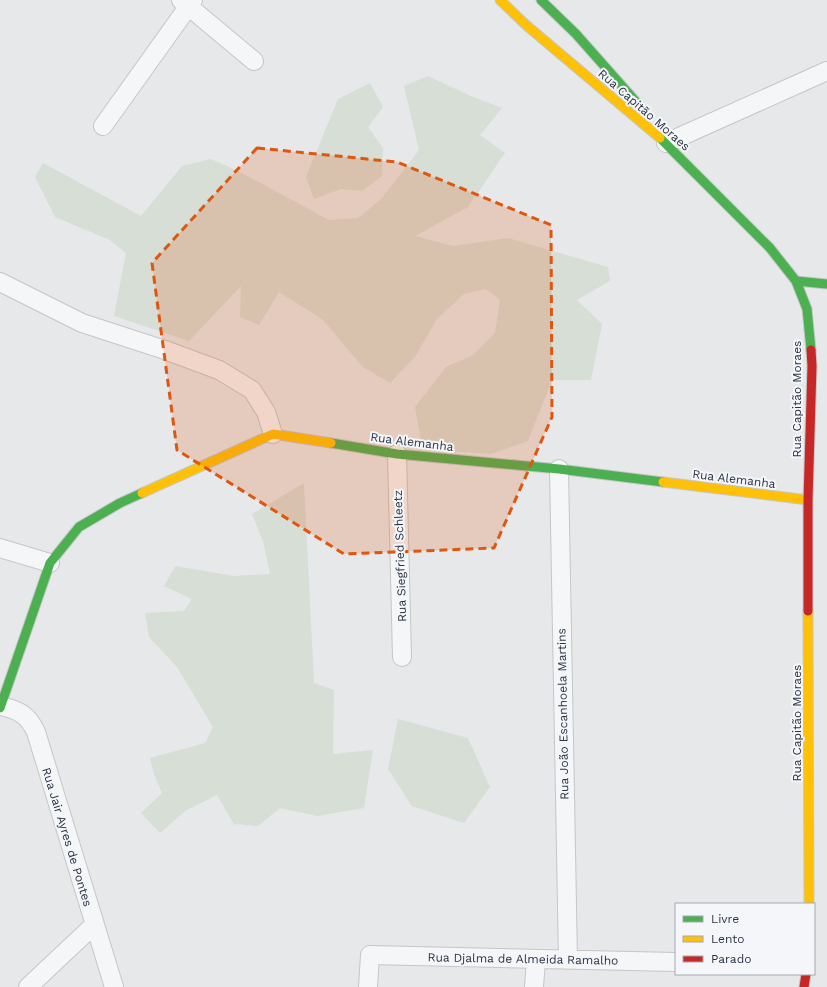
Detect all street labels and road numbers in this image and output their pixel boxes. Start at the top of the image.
street label: Rua Capitão Moraes [595,66,693,154]
street label: Rua Capitão Moraes [790,341,804,457]
street label: Rua Alemanha [370,430,455,454]
street label: Rua Alemanha [692,467,777,491]
street label: Rua Siegfried Schleetz [391,490,409,622]
street label: Rua João Escanhoela Martins [555,628,571,800]
street label: Rua Capitão Moraes [790,665,804,781]
street label: Rua Jair Ayres de Pontes [39,766,95,908]
street label: Rua Djalma de Almeida Ramalho [427,950,619,968]

